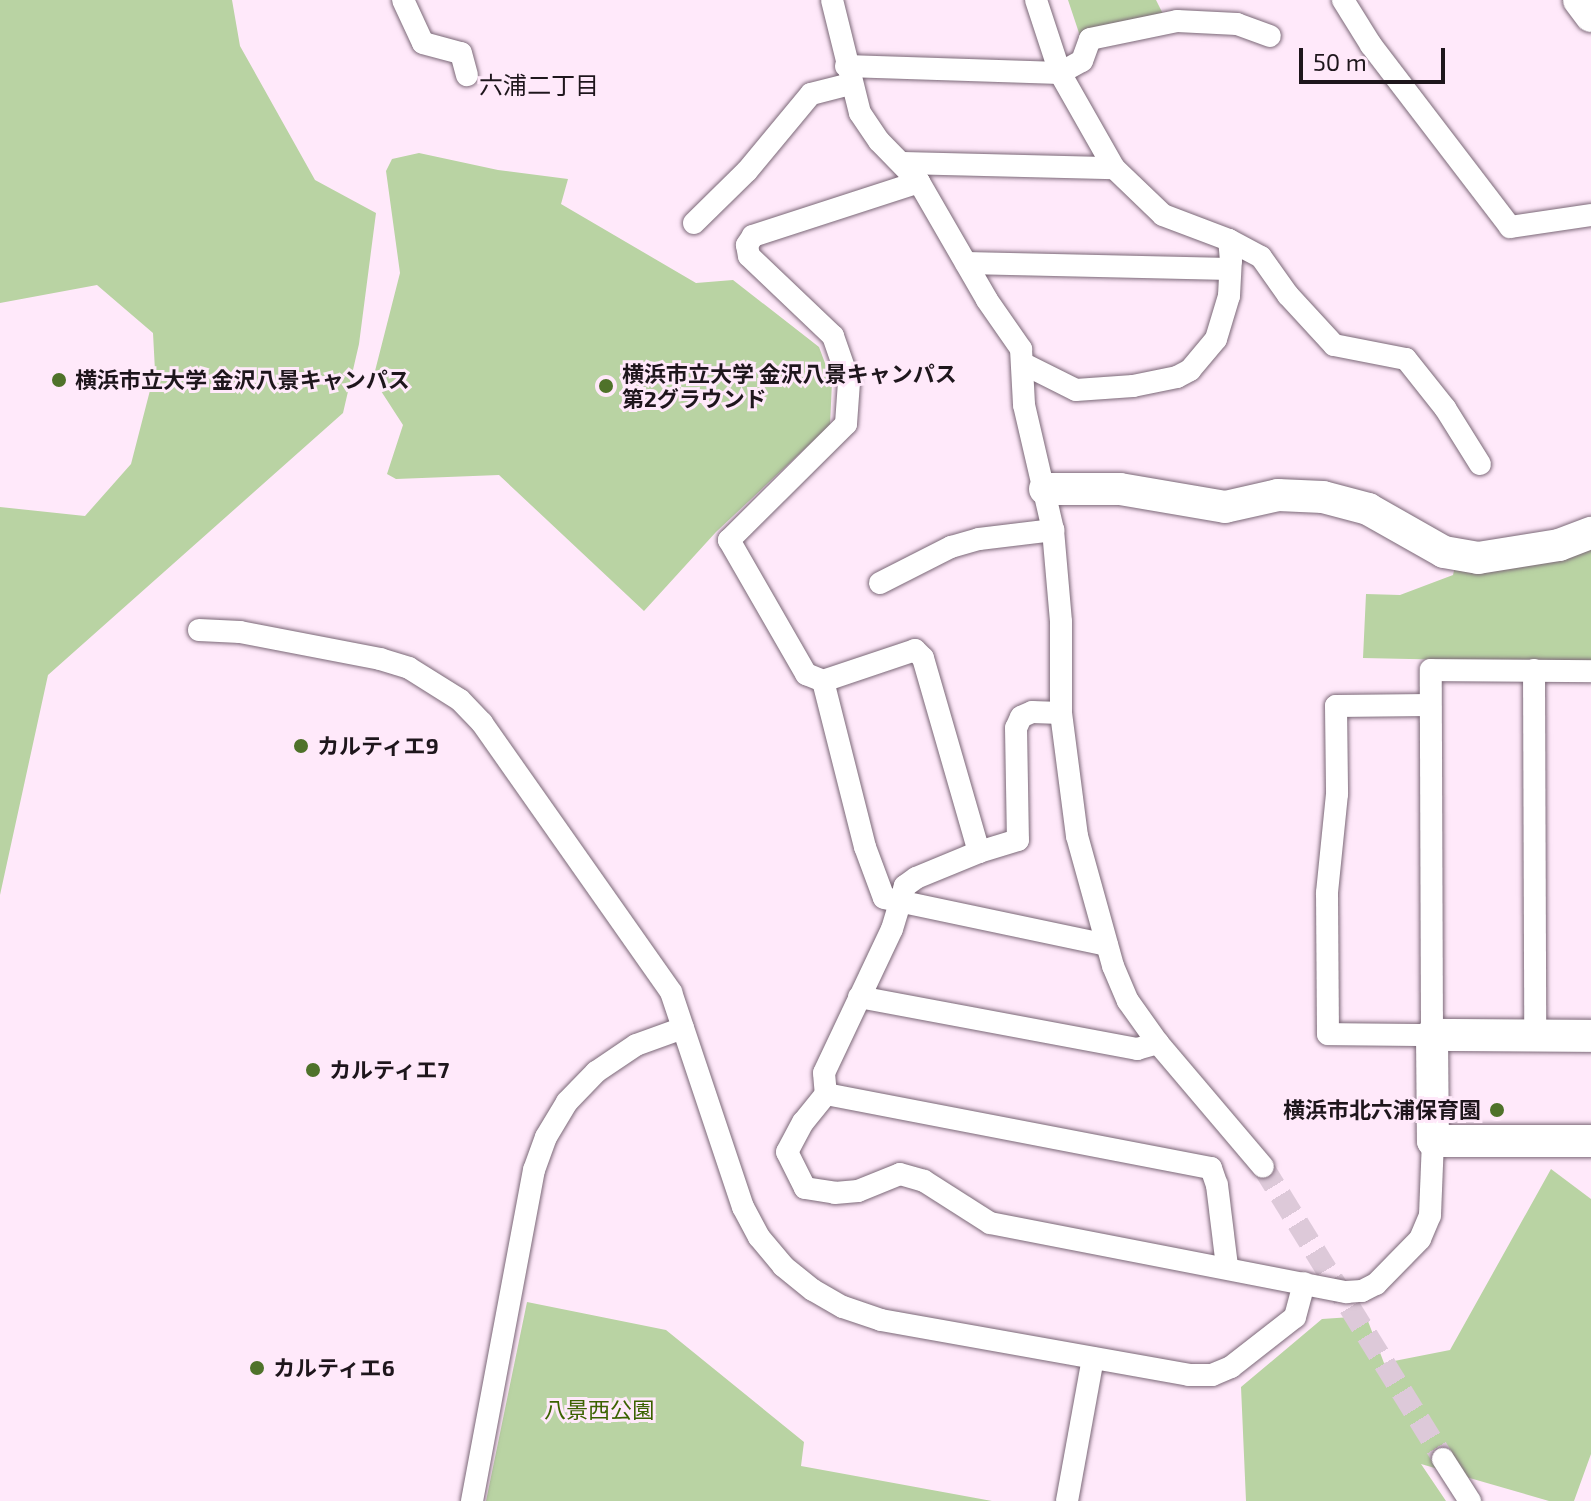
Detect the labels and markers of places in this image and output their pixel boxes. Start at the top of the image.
place label: 横浜市立大学 金沢八景キャンパス 第2グラウンド [622,360,957,412]
place label: 横浜市立大学 金沢八景キャンパス [75,367,410,393]
marker: 横浜市立大学 金沢八景キャンパス [50,371,68,389]
marker: 横浜市立大学 金沢八景キャンパス 第2グラウンド [597,377,615,395]
place label: カルティエ9 [317,733,440,759]
marker: カルティエ9 [292,737,310,755]
place label: カルティエ7 [329,1057,451,1083]
marker: カルティエ7 [304,1061,322,1079]
place label: 横浜市北六浦保育園 [1283,1097,1481,1123]
marker: 横浜市北六浦保育園 [1488,1101,1506,1119]
place label: カルティエ6 [273,1355,396,1381]
marker: カルティエ6 [248,1359,266,1377]

